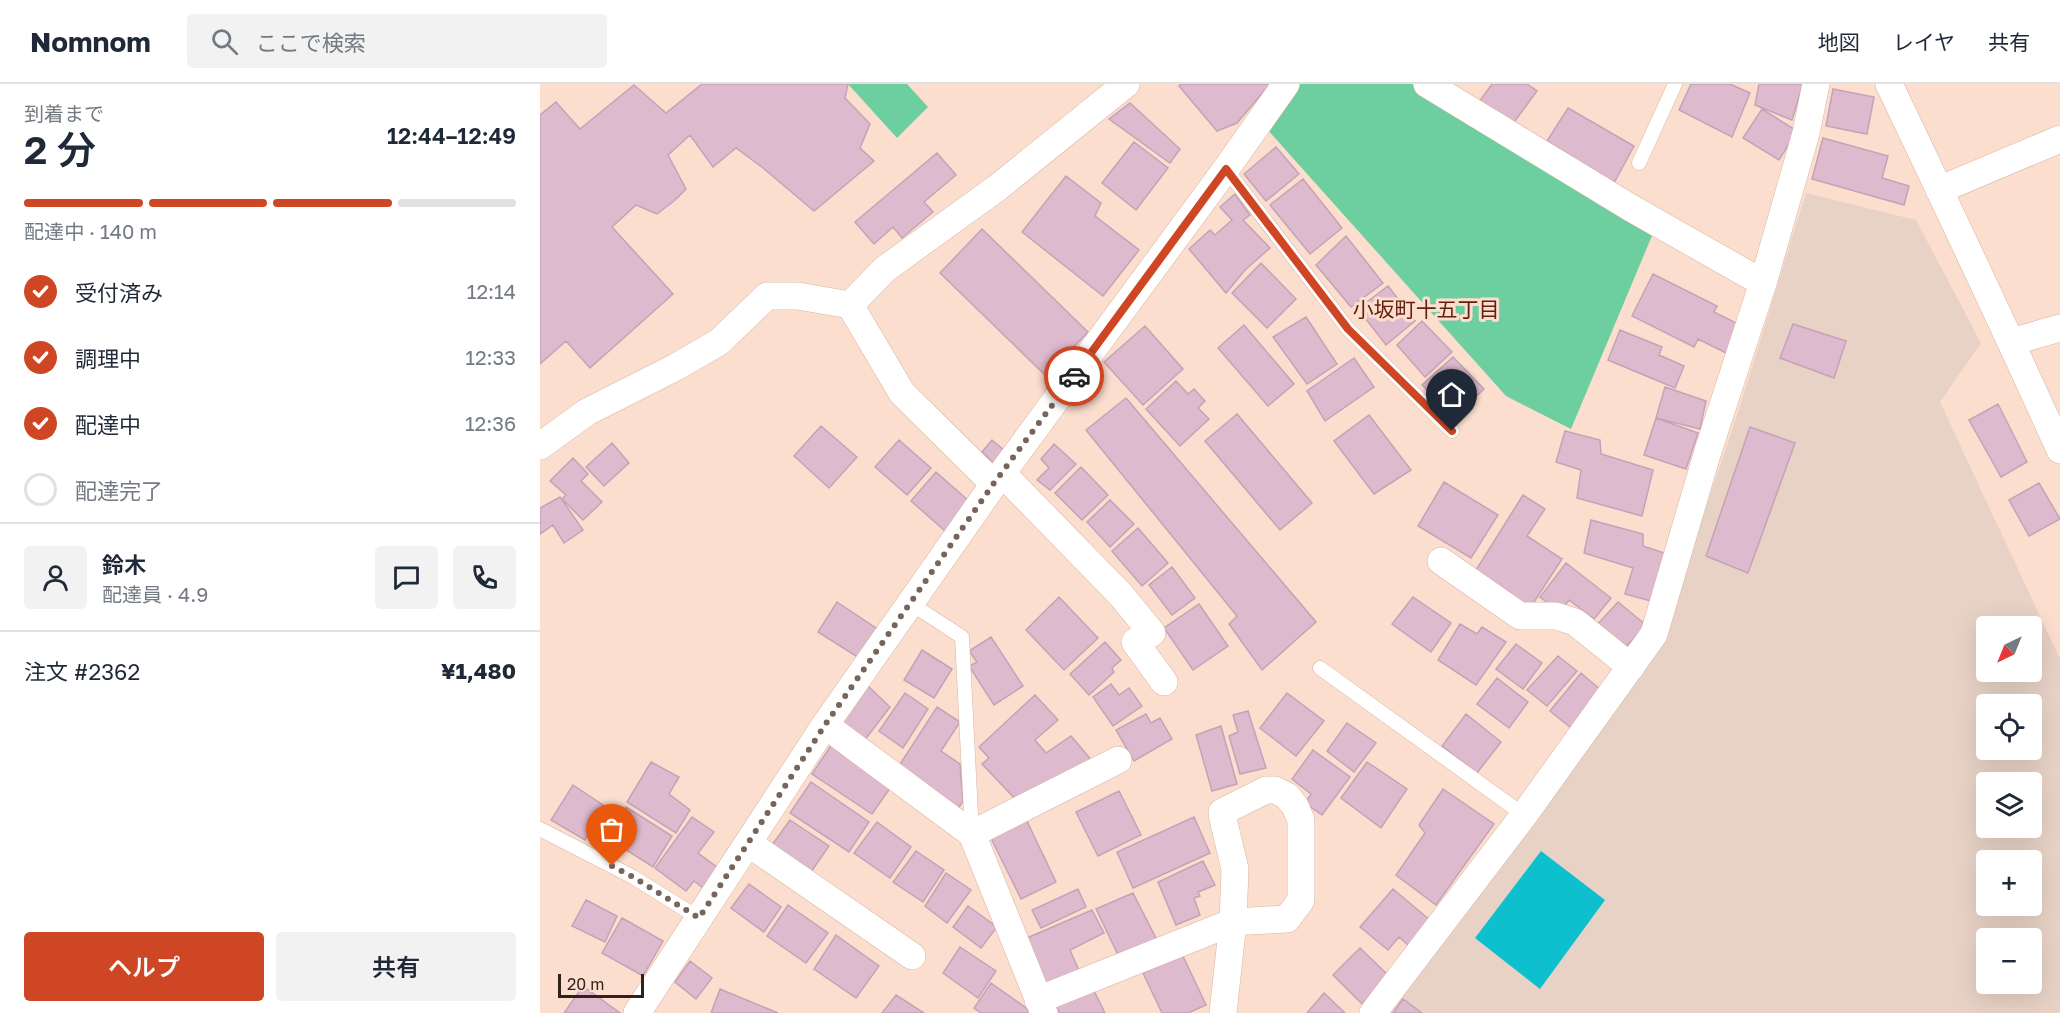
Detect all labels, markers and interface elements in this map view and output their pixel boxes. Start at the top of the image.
search box [187,14,607,68]
text: Nomnom [30,25,151,58]
icon: search [208,25,241,58]
text: ここで検索 [256,29,366,56]
text: 地図 [1818,29,1860,55]
text: レイヤ [1893,29,1955,55]
text: 共有 [1988,29,2030,55]
text: 到着まで [24,101,104,125]
text: 12:44–12:49 [387,122,516,149]
text: 2 分 [24,126,96,173]
text: 配達中 · 140 m [24,219,157,243]
icon: check [24,275,57,308]
text: 受付済み [75,279,163,306]
text: 12:14 [467,279,516,303]
district label: 小坂町十五丁目 [1353,296,1500,322]
icon: check [24,341,57,374]
text: 調理中 [75,345,141,372]
text: 12:33 [465,345,516,369]
courier [1044,346,1104,406]
icon: car [1058,360,1091,393]
pin [1426,369,1477,431]
icon: home [1435,378,1468,411]
icon: check [24,407,57,440]
text: 配達中 [75,411,141,438]
text: 12:36 [465,411,516,435]
text: 配達完了 [75,477,163,504]
button: person [24,546,87,609]
button: chat [375,546,438,609]
button: phone [453,546,516,609]
text: 鈴木 [102,551,146,578]
text: 配達員 · 4.9 [102,582,208,606]
north arrow [1976,616,2042,682]
map controls [1976,616,2042,994]
text: ¥1,480 [441,657,516,684]
text: 注文 #2362 [24,658,140,685]
button: locate [1976,694,2042,760]
button: layers [1976,772,2042,838]
pin [586,804,637,866]
icon: bag [595,813,628,846]
button: + [1976,850,2042,916]
button: − [1976,928,2042,994]
button: ヘルプ [24,932,264,1001]
button: 共有 [276,932,516,1001]
scale bar [558,971,644,998]
text: 20 m [567,974,604,994]

